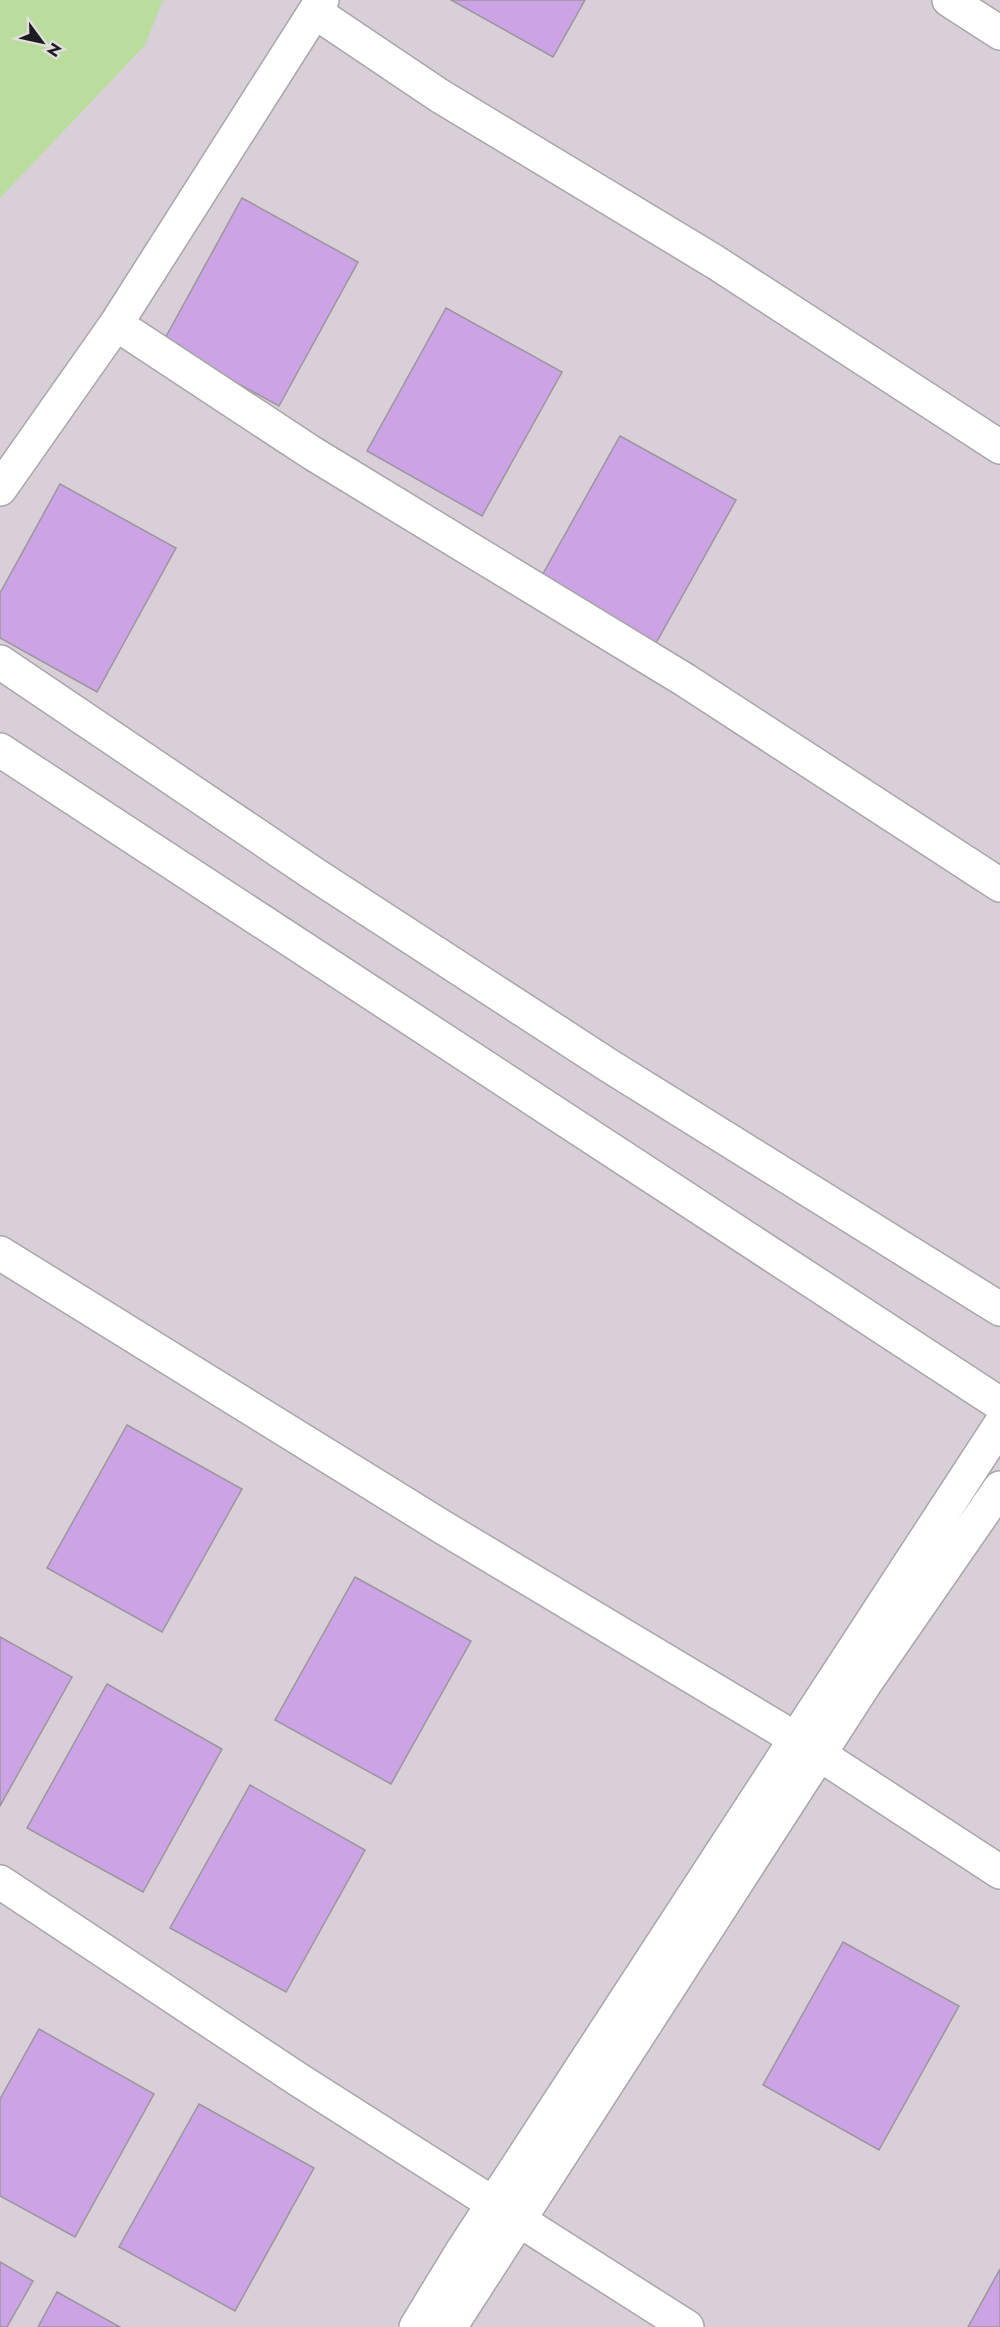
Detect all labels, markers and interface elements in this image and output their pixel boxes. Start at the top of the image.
north arrow [12,12,72,72]
text: N [41,38,67,61]

